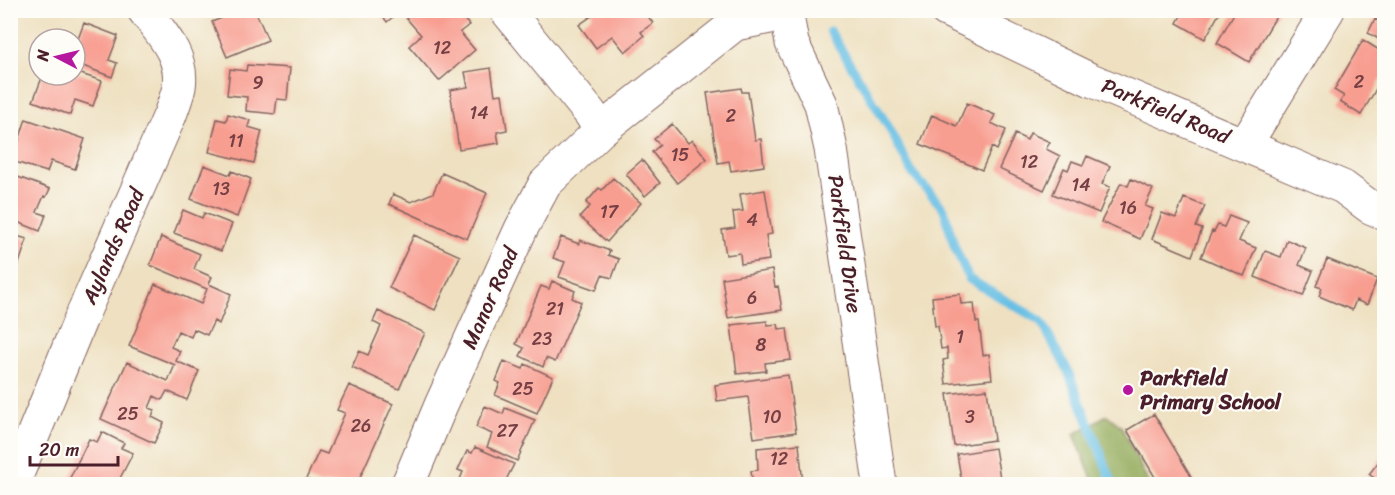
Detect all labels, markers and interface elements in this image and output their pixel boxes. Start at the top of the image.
north arrow [27,27,87,87]
house number: 12 [433,32,451,64]
text: N [27,47,58,63]
house number: 2 [1354,66,1364,98]
house number: 9 [252,67,264,99]
street label: Parkfield Road [1096,67,1238,156]
house number: 14 [470,97,488,129]
house number: 2 [726,100,736,132]
house number: 11 [228,125,244,157]
house number: 15 [671,139,689,171]
house number: 12 [1020,146,1038,178]
house number: 14 [1072,169,1090,201]
street label: Parkfield Drive [816,172,874,316]
house number: 13 [212,173,230,205]
street label: Aylands Road [70,180,156,311]
house number: 16 [1119,192,1137,224]
house number: 17 [600,196,620,228]
house number: 4 [746,204,758,236]
street label: Manor Road [451,239,530,355]
house number: 6 [747,282,757,314]
house number: 21 [546,293,564,325]
house number: 1 [956,321,964,353]
house number: 23 [532,323,552,355]
house number: 8 [756,329,767,361]
place label: Parkfield Primary School [1140,359,1282,421]
house number: 25 [512,373,534,405]
marker: Parkfield Primary School [1121,383,1135,397]
house number: 25 [117,398,139,430]
house number: 10 [762,401,782,433]
house number: 3 [965,401,975,433]
house number: 26 [351,410,371,442]
house number: 27 [497,415,519,447]
scale bar [30,429,118,467]
text: 20 m [39,434,79,466]
house number: 12 [770,443,788,475]

